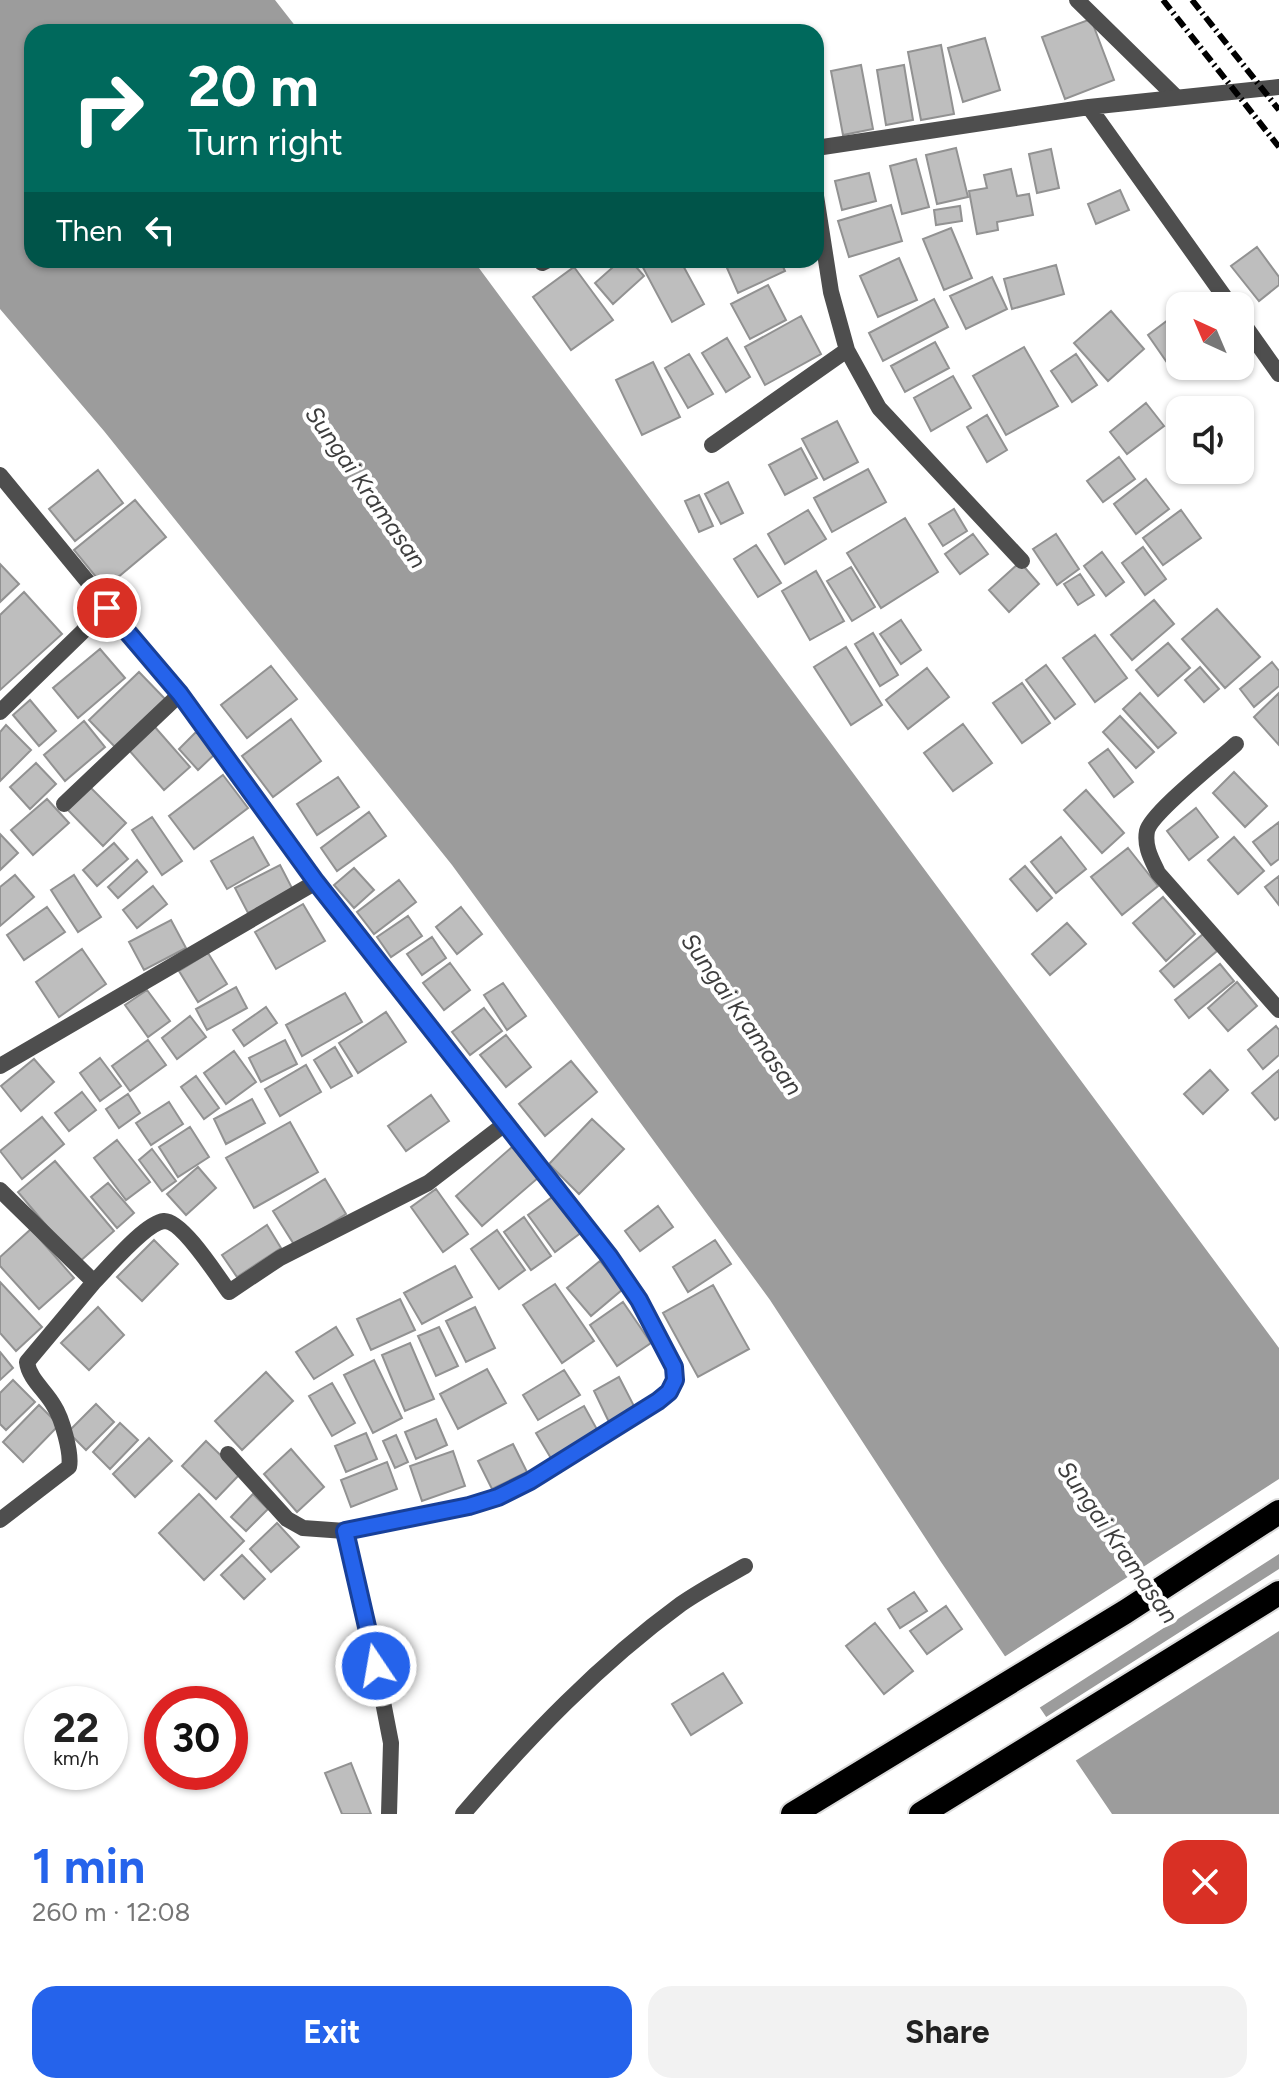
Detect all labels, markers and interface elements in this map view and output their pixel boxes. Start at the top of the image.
text: 20 m [188,53,319,120]
icon: right [56,56,160,160]
text: Turn right [188,121,343,164]
icon: left [138,208,182,252]
text: Then [56,212,122,249]
north arrow [1166,292,1254,380]
map controls [1166,292,1254,484]
button: sound [1166,396,1254,484]
water label: Sungai Kramasan [299,400,433,574]
pin [73,574,141,642]
icon: arrive [85,586,129,630]
water label: Sungai Kramasan [675,927,809,1101]
water label: Sungai Kramasan [1051,1455,1185,1629]
position arrow [334,1624,418,1708]
speed limit sign: 30 [144,1686,248,1790]
text: 22 [53,1704,99,1752]
text: km/h [53,1746,99,1770]
text: 1 min [32,1837,145,1895]
button: close [1163,1840,1247,1924]
text: 260 m · 12:08 [32,1896,190,1928]
button: Exit [32,1986,632,2078]
button: Share [648,1986,1247,2078]

